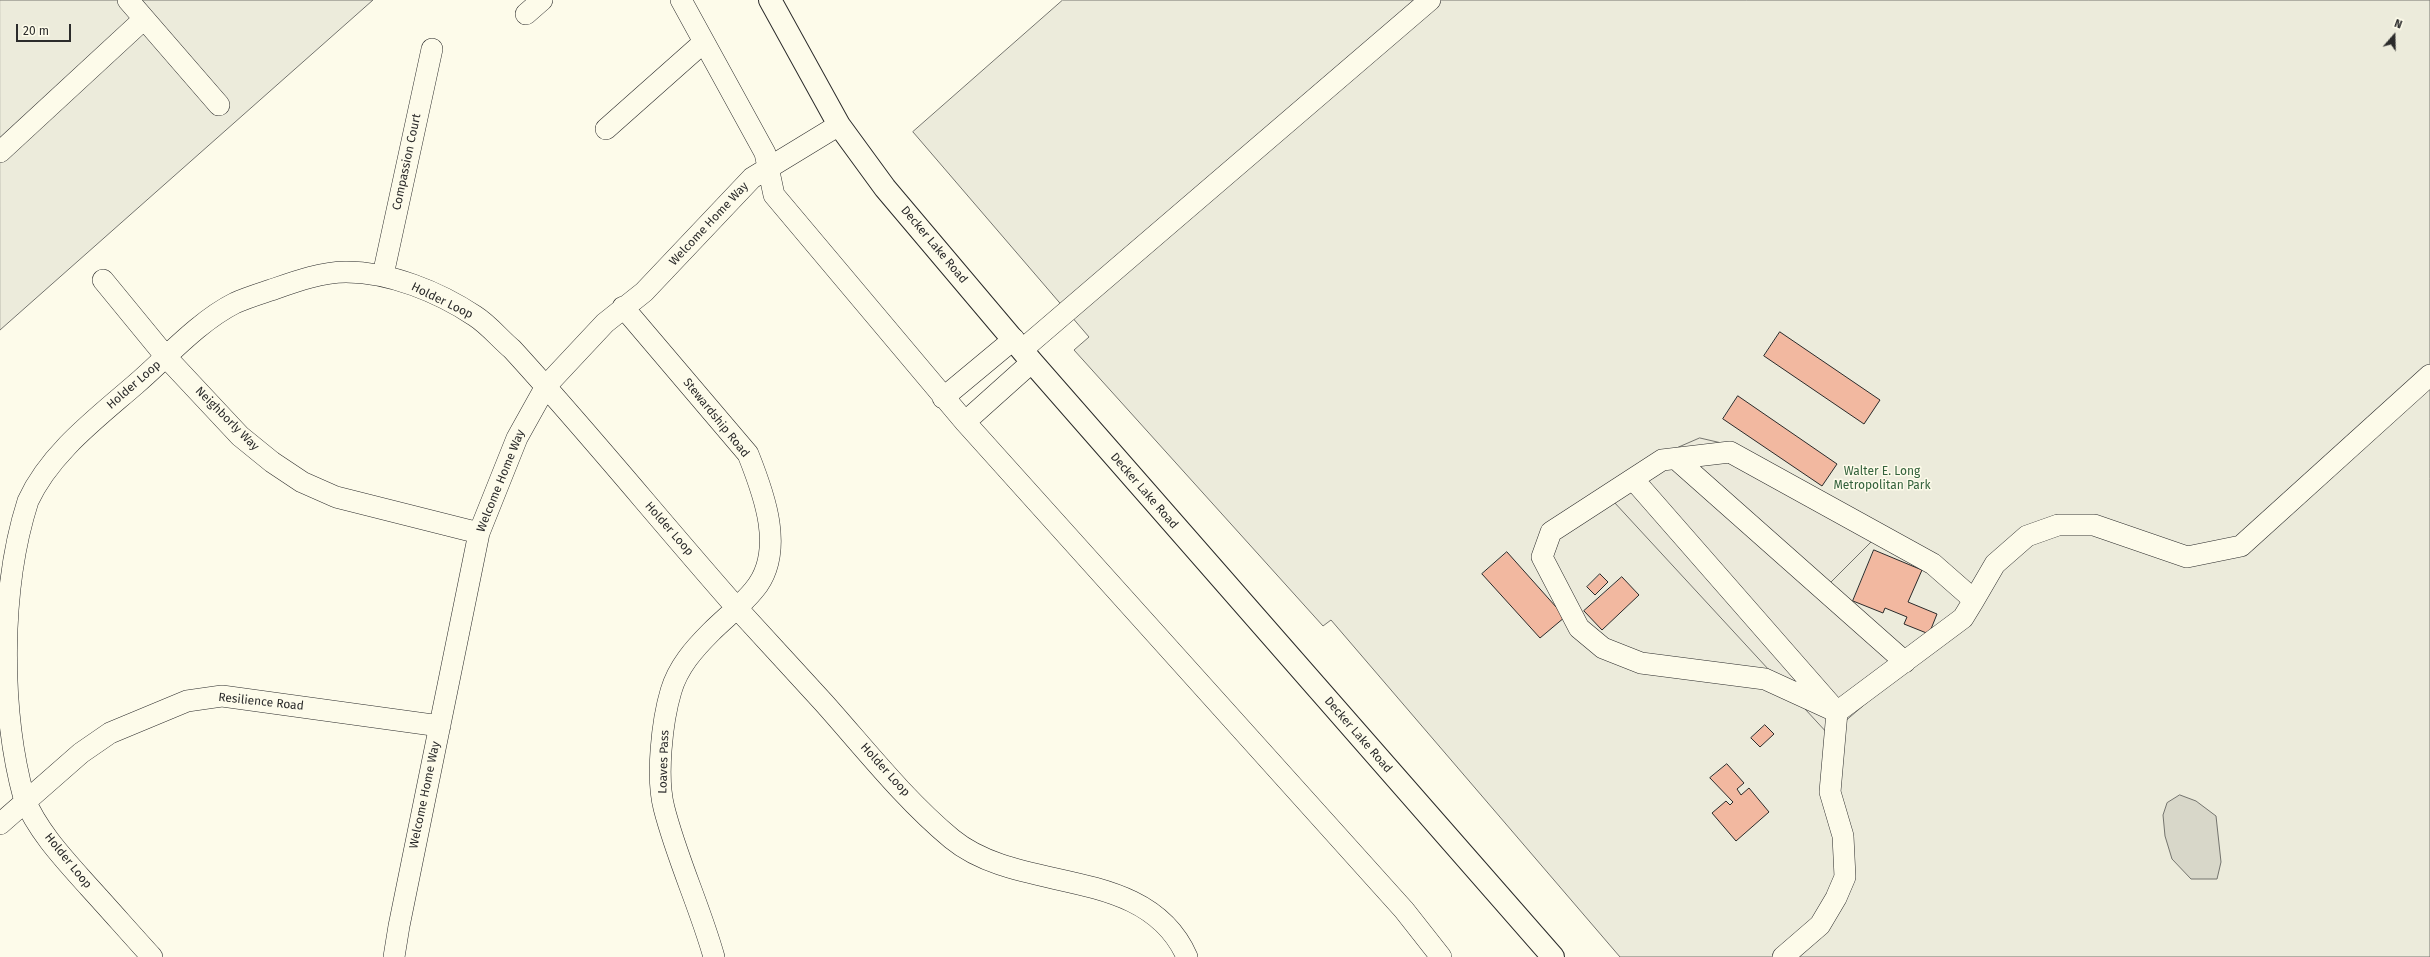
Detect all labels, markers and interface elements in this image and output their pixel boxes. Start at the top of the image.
scale bar [18,16,73,42]
north arrow [2374,16,2414,56]
text: N [2393,17,2404,32]
text: 20 m [23,24,49,38]
street label: Compassion Court [390,112,424,212]
street label: Welcome Home Way [666,179,752,269]
street label: Decker Lake Road [898,204,970,286]
street label: Holder Loop [409,280,475,322]
street label: Holder Loop [104,358,164,412]
street label: Stewardship Road [680,376,752,460]
street label: Neighborly Way [192,384,262,454]
street label: Welcome Home Way [474,428,528,534]
street label: Decker Lake Road [1107,450,1181,532]
park label: Walter E. Long Metropolitan Park [1833,465,1931,493]
street label: Holder Loop [642,499,696,559]
street label: Resilience Road [217,690,305,714]
street label: Decker Lake Road [1321,694,1395,776]
street label: Loaves Pass [656,730,672,794]
street label: Welcome Home Way [407,740,443,850]
street label: Holder Loop [857,740,913,800]
street label: Holder Loop [41,830,95,892]

